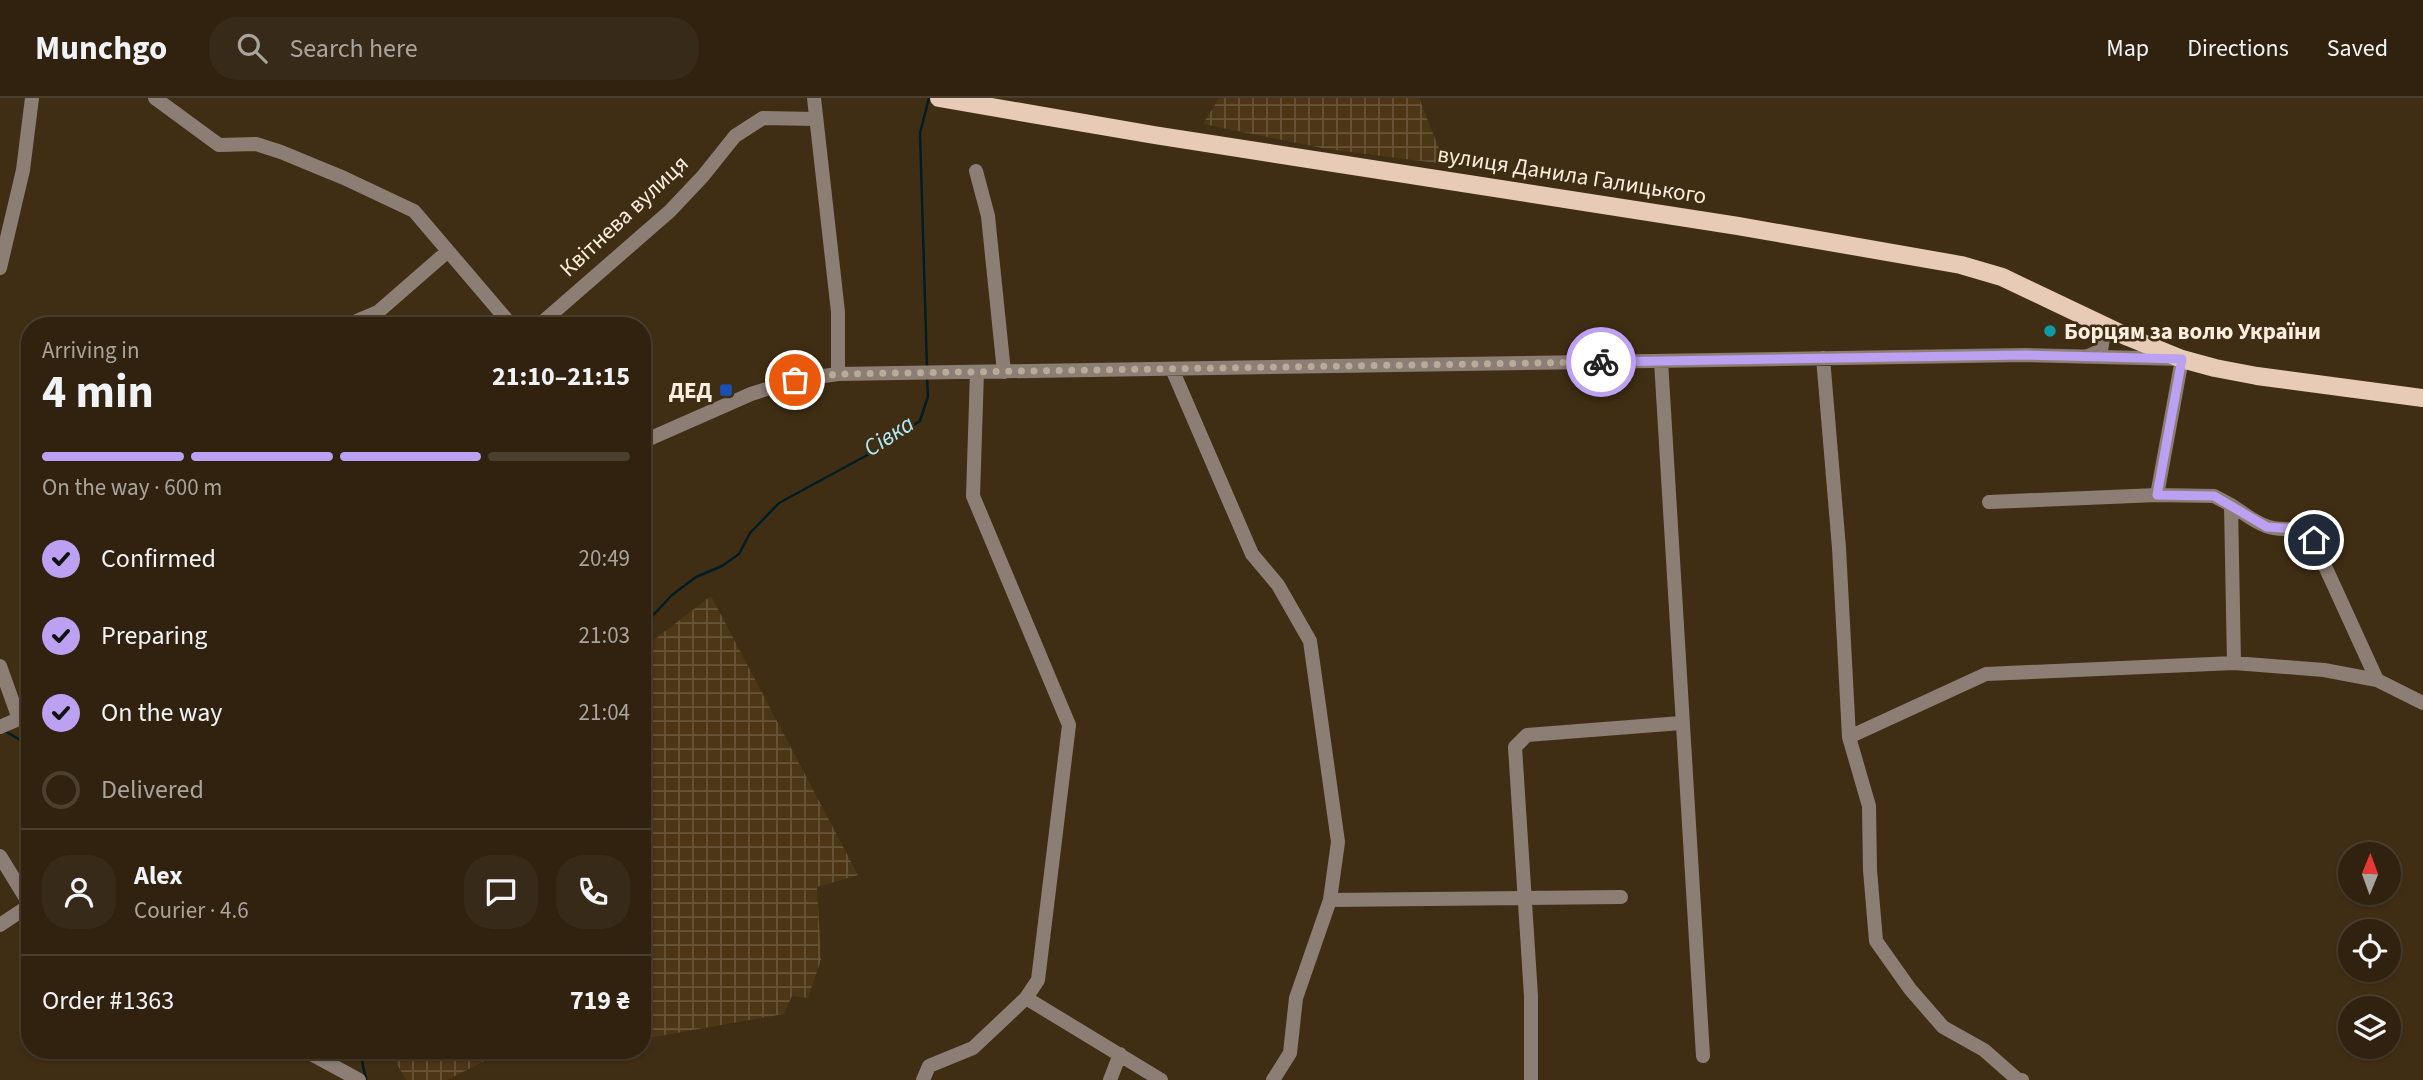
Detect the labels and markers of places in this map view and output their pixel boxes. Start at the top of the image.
place label: Борцям за волю України [2064,315,2321,348]
marker: Борцям за волю України [2042,323,2058,339]
pin [765,350,825,410]
place label: ДЕД [669,374,713,407]
marker: ДЕД [718,382,734,398]
pin [2284,510,2344,570]

